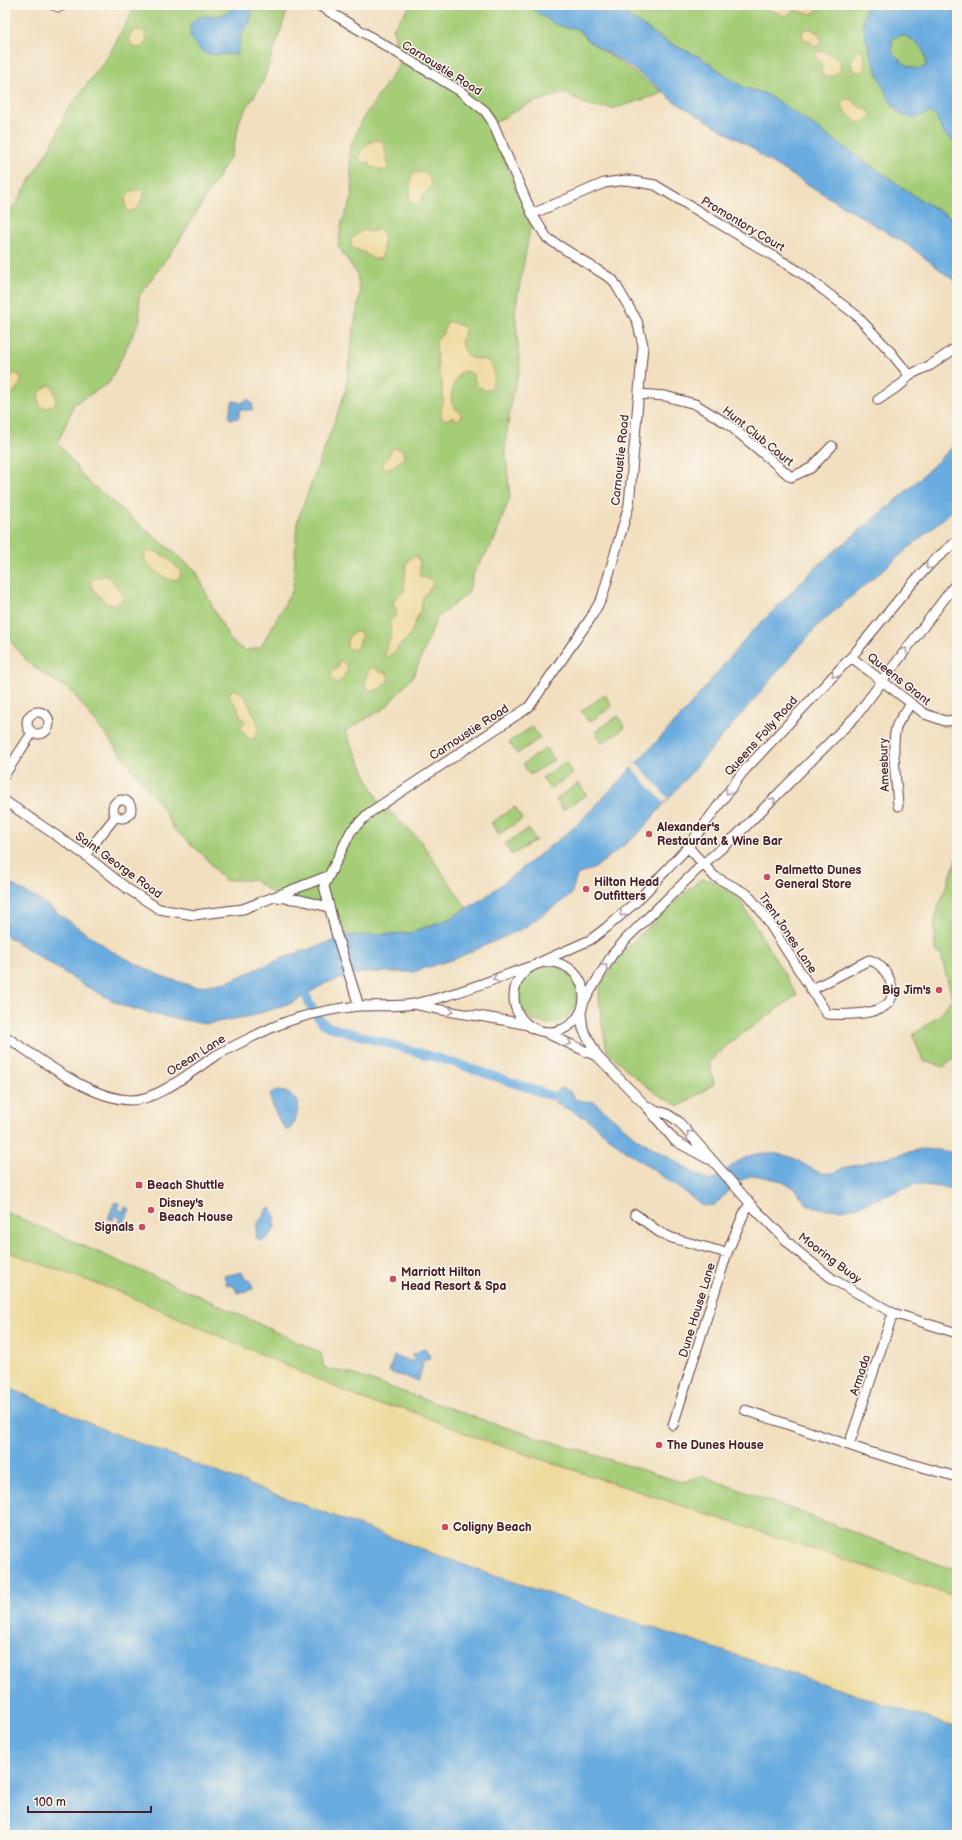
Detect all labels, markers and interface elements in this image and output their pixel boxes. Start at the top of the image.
street label: Carnoustie Road [399,38,485,99]
street label: Promontory Court [698,194,788,255]
street label: Hunt Club Court [719,403,796,470]
street label: Carnoustie Road [608,414,633,506]
one-way arrow [925,562,933,570]
one-way arrow [900,648,907,655]
street label: Queens Grant [864,650,934,709]
one-way arrow [831,670,838,678]
street label: Queens Folly Road [722,693,801,779]
street label: Carnoustie Road [427,701,512,764]
street label: Amesbury [876,737,893,792]
one-way arrow [726,788,733,795]
one-way arrow [768,797,776,805]
place label: Alexander's Restaurant & Wine Bar [656,820,783,849]
street label: Saint George Road [72,829,165,902]
marker: Alexander's Restaurant & Wine Bar [644,829,654,839]
place label: Palmetto Dunes General Store [775,863,862,892]
marker: Palmetto Dunes General Store [762,872,772,882]
place label: Hilton Head Outfitters [594,875,659,904]
marker: Hilton Head Outfitters [581,884,591,894]
street label: Trent Jones Lane [755,890,820,976]
one-way arrow [619,910,627,917]
one-way arrow [600,963,608,970]
one-way arrow [492,974,499,982]
place label: Big Jim's [882,983,931,998]
marker: Big Jim's [934,985,944,995]
one-way arrow [448,1006,454,1015]
street label: Ocean Lane [164,1031,228,1079]
one-way arrow [565,1038,573,1046]
one-way arrow [687,1130,694,1138]
place label: Beach Shuttle [147,1178,224,1193]
marker: Beach Shuttle [134,1180,144,1190]
place label: Disney's Beach House [159,1196,233,1225]
marker: Disney's Beach House [146,1205,156,1215]
place label: Signals [94,1220,134,1235]
marker: Signals [137,1222,147,1232]
street label: Mooring Buoy [795,1230,865,1287]
street label: Dune House Lane [676,1261,719,1359]
place label: Marriott Hilton Head Resort & Spa [401,1265,506,1294]
marker: Marriott Hilton Head Resort & Spa [388,1274,398,1284]
street label: Armada [847,1353,874,1397]
place label: The Dunes House [667,1438,764,1453]
marker: The Dunes House [654,1440,664,1450]
place label: Coligny Beach [453,1520,532,1535]
marker: Coligny Beach [440,1522,450,1532]
scale bar [28,1788,151,1814]
text: 100 m [34,1795,66,1810]

